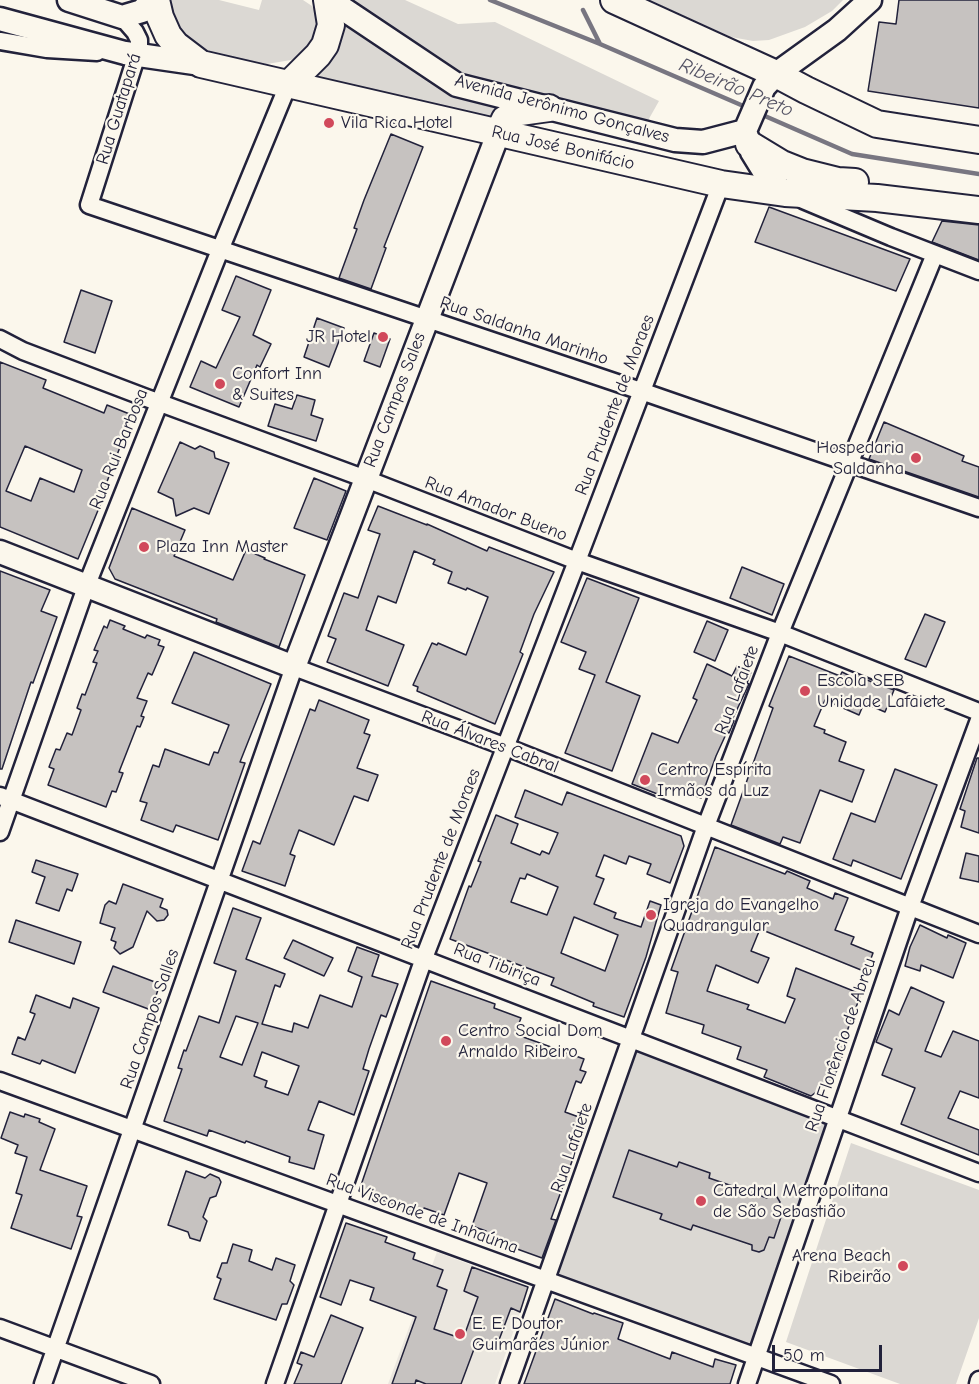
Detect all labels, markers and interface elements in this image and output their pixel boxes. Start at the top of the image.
street label: Rua Guatapará [92,51,146,167]
water label: Ribeirão Preto [675,53,797,123]
street label: Avenida Jerônimo Gonçalves [452,70,672,148]
place label: Vila Rica Hotel [341,112,453,134]
marker: Vila Rica Hotel [322,116,336,130]
street label: Rua José Bonifácio [489,121,637,175]
street label: Rua Saldanha Marinho [437,292,611,370]
street label: Rua Prudente de Moraes [571,312,659,498]
place label: JR Hotel [306,326,371,348]
street label: Rua Campos Sales [359,330,431,470]
marker: JR Hotel [376,330,390,344]
place label: Confort Inn & Suites [232,363,322,406]
marker: Confort Inn & Suites [213,377,227,391]
street label: Rua Rui Barbosa [85,385,153,513]
place label: Hospedaria Saldanha [816,437,904,480]
marker: Hospedaria Saldanha [909,451,923,465]
street label: Rua Amador Bueno [422,472,570,546]
place label: Plaza Inn Master [156,536,288,558]
marker: Plaza Inn Master [137,540,151,554]
street label: Rua Lafaiete [710,642,764,738]
place label: Escola SEB Unidade Lafaiete [817,670,946,712]
marker: Escola SEB Unidade Lafaiete [798,684,812,698]
street label: Rua Álvares Cabral [418,706,562,778]
place label: Centro Espírita Irmãos da Luz [657,759,772,802]
street label: Rua Prudente de Moraes [397,766,485,952]
marker: Centro Espírita Irmãos da Luz [638,773,652,787]
place label: Igreja do Evangelho Quadrangular [663,894,819,936]
marker: Igreja do Evangelho Quadrangular [644,908,658,922]
street label: Rua Tibiriça [450,939,544,991]
street label: Rua Campos Salles [116,946,184,1092]
street label: Rua Florêncio de Abreu [801,955,881,1135]
place label: Centro Social Dom Arnaldo Ribeiro [458,1020,603,1062]
marker: Centro Social Dom Arnaldo Ribeiro [439,1034,453,1048]
street label: Rua Lafaiete [546,1100,598,1196]
street label: Rua Visconde de Inhaúma [323,1169,521,1259]
place label: Catedral Metropolitana de São Sebastião [713,1180,888,1222]
marker: Catedral Metropolitana de São Sebastião [694,1194,708,1208]
place label: Arena Beach Ribeirão [792,1245,891,1288]
marker: Arena Beach Ribeirão [896,1259,910,1273]
place label: E. E. Doutor Guimarães Júnior [472,1313,609,1356]
marker: E. E. Doutor Guimarães Júnior [453,1327,467,1341]
scale bar [775,1333,884,1371]
text: 50 m [783,1345,825,1366]

